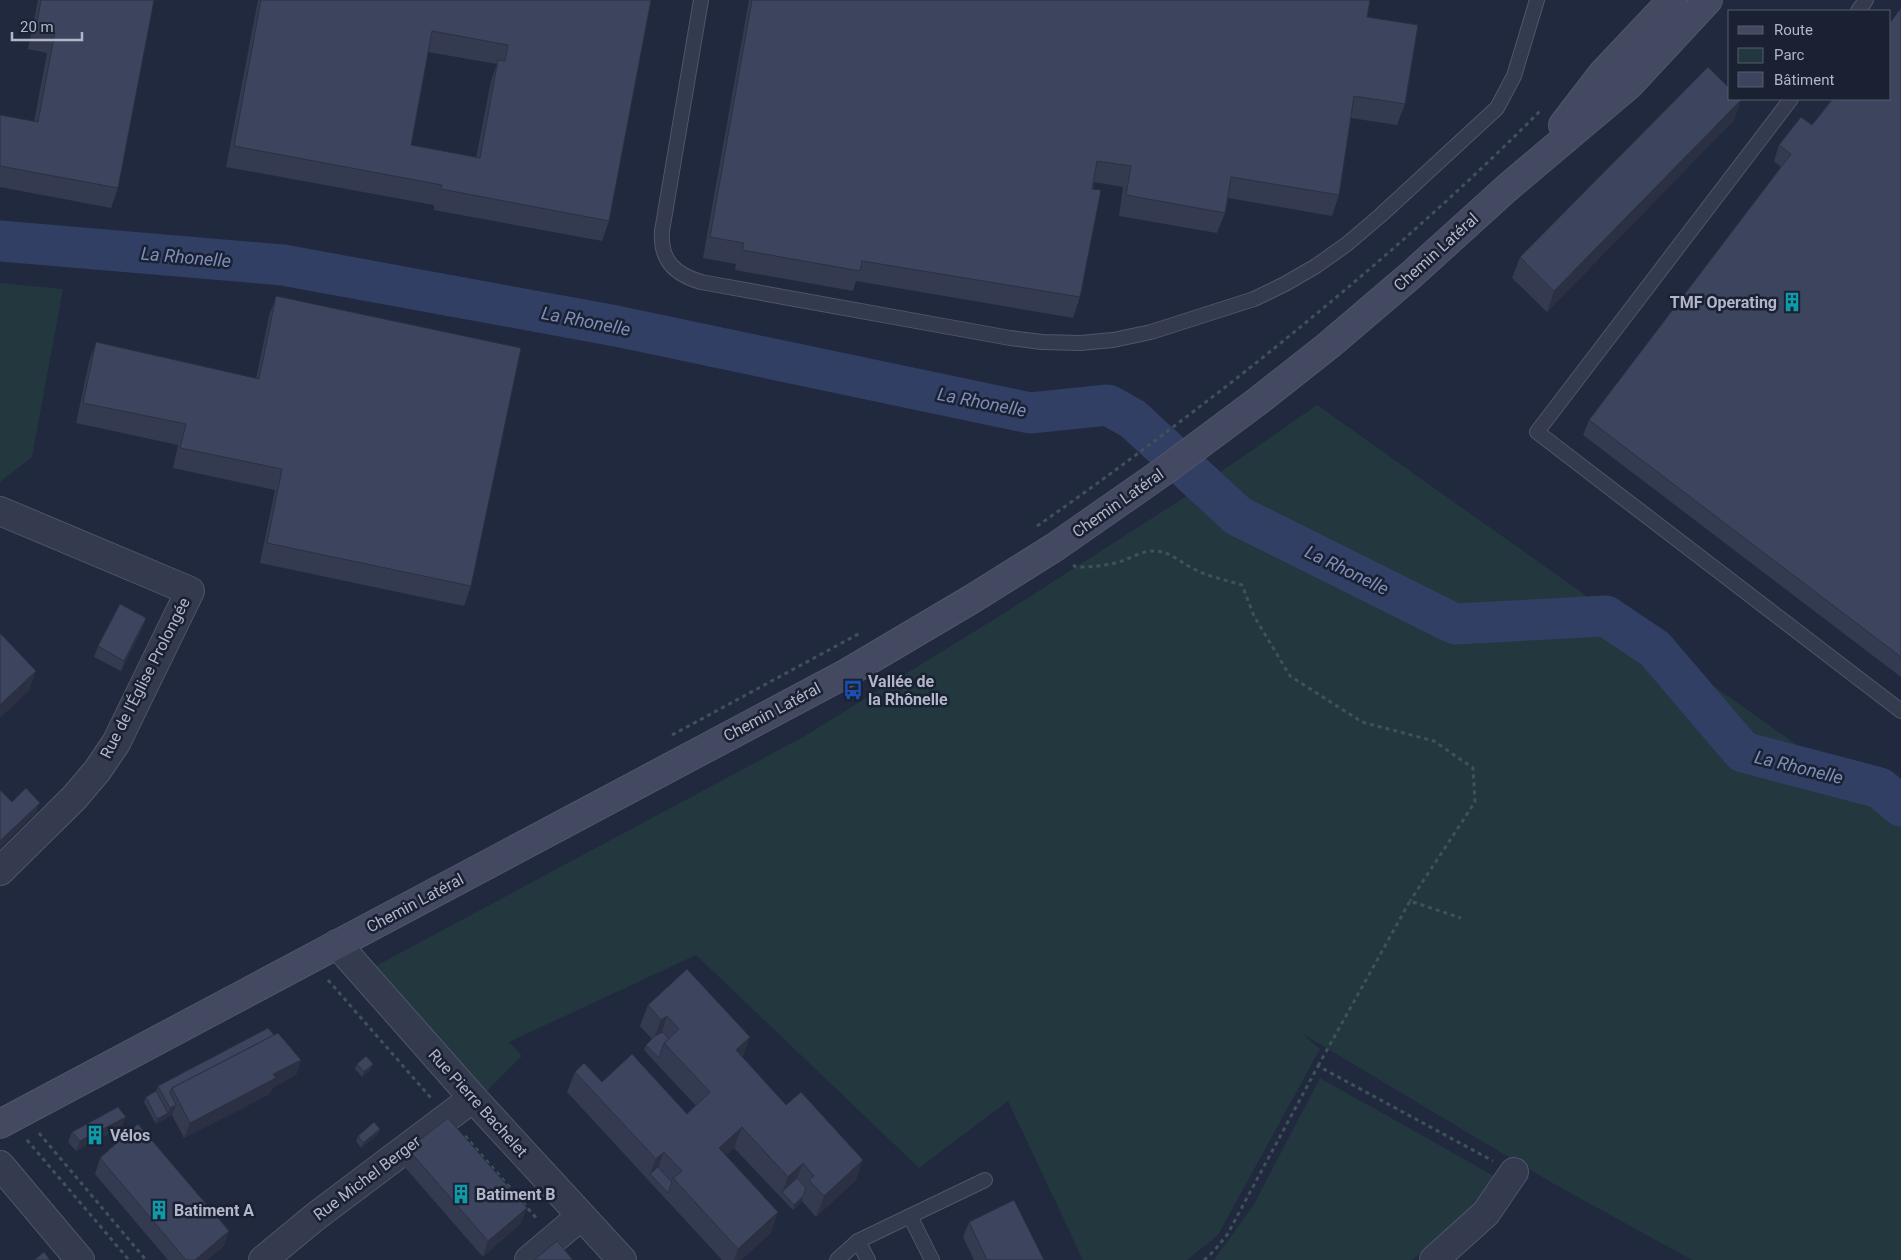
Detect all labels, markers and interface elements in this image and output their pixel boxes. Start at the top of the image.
scale bar [12,10,82,42]
legend [1728,10,1891,100]
text: 20 m [20,18,54,36]
text: Route [1774,21,1813,39]
text: Parc [1774,46,1804,64]
text: Bâtiment [1774,71,1834,89]
street label: Chemin Latéral [1390,209,1482,295]
water label: La Rhonelle [140,243,232,271]
building icon: TMF Operating [1781,291,1803,313]
place label: TMF Operating [1670,293,1777,312]
water label: La Rhonelle [540,302,632,340]
water label: La Rhonelle [936,383,1028,421]
street label: Chemin Latéral [1069,464,1167,542]
water label: La Rhonelle [1302,541,1392,599]
street label: Rue de l'Église Prolongée [96,594,194,762]
place label: Vallée de la Rhônelle [868,672,948,709]
street label: Chemin Latéral [720,678,824,746]
bus stop icon: Vallée de la Rhônelle [842,679,864,701]
water label: La Rhonelle [1753,746,1845,788]
street label: Chemin Latéral [363,869,467,937]
street label: Rue Pierre Bachelet [425,1045,531,1161]
building icon: Vélos [84,1124,106,1146]
place label: Vélos [110,1126,150,1145]
street label: Rue Michel Berger [310,1131,425,1224]
building icon: Batiment B [450,1183,472,1205]
place label: Batiment B [476,1185,556,1204]
building icon: Batiment A [148,1199,170,1221]
place label: Batiment A [174,1201,254,1220]

